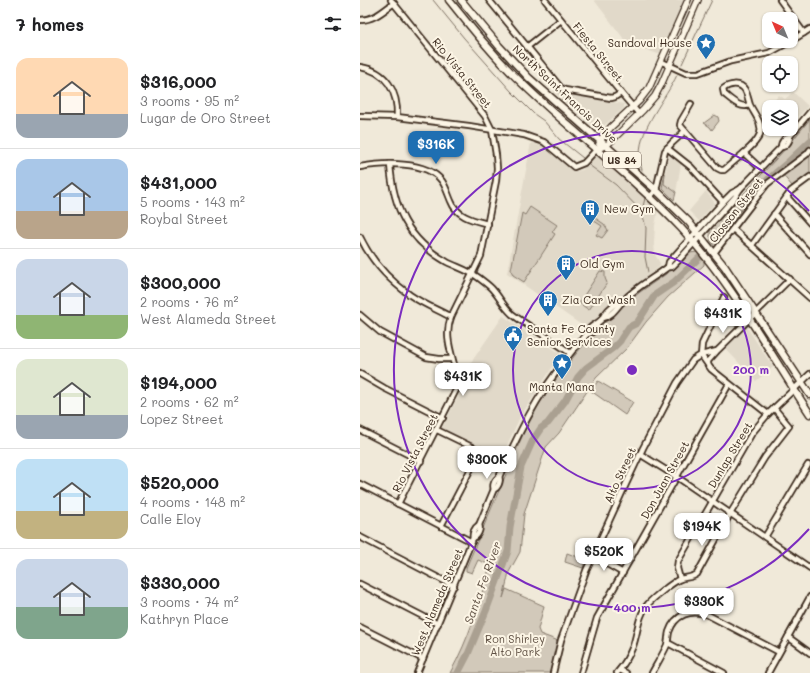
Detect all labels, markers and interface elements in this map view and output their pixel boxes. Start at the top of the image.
north arrow [762,12,798,48]
map controls [762,12,798,136]
text: 7 homes [16,13,84,35]
icon: filters [322,13,344,35]
street label: Fiesta Street [570,19,627,84]
place icon: Sandoval House [695,32,717,60]
street label: Rio Vista Street [429,34,496,111]
place label: Sandoval House [608,35,692,50]
street label: North Saint Francis Drive [510,41,621,146]
button: locate [762,56,798,92]
text: $316,000 [140,70,217,92]
icon: home [48,74,96,122]
text: 3 rooms · 95 m² [140,92,239,109]
button: layers [762,100,798,136]
text: Lugar de Oro Street [140,109,271,126]
pin: $316K [408,131,464,165]
text: $316K [417,135,455,152]
road number: US 84 [603,152,641,168]
text: $431,000 [140,171,217,193]
street label: Closson Street [705,174,766,245]
icon: home [48,175,96,223]
text: 5 rooms · 143 m² [140,193,245,210]
building icon: New Gym [579,198,601,226]
place label: New Gym [604,201,654,216]
text: Roybal Street [140,210,228,227]
building icon: Old Gym [555,253,577,281]
place label: Old Gym [580,256,625,271]
text: $300,000 [140,271,221,293]
icon: home [48,275,96,323]
building icon: Zia Car Wash [537,289,559,317]
place label: Zia Car Wash [562,292,635,307]
text: 2 rooms · 76 m² [140,293,239,310]
pin: $431K [695,300,751,334]
text: $431K [704,304,742,321]
text: West Alameda Street [140,310,276,327]
place label: Santa Fe County Senior Services [527,321,615,349]
public building icon: Santa Fe County Senior Services [502,324,524,352]
place icon: Manta Mana [551,352,573,380]
text: 200 m [733,361,769,377]
pin: $431K [435,363,491,397]
centre of rings [625,363,639,377]
text: $431K [444,367,482,384]
text: $194,000 [140,371,217,393]
icon: home [48,375,96,423]
place label: Manta Mana [529,379,595,394]
text: 2 rooms · 62 m² [140,393,239,410]
text: Lopez Street [140,410,223,427]
street label: Rio Vista Street [388,411,441,495]
street label: Dunlap Street [704,419,755,491]
street label: Don Juan Street [637,438,692,522]
street label: Alto Street [600,444,639,505]
pin: $300K [459,446,515,480]
text: $300K [466,450,508,467]
text: $520,000 [140,471,219,493]
icon: home [48,475,96,523]
text: 4 rooms · 148 m² [140,493,245,510]
text: Calle Eloy [140,510,201,527]
pin: $194K [674,513,730,547]
text: $194K [683,517,721,534]
pin: $520K [576,538,632,572]
water label: Santa Fe River [460,539,504,626]
text: $520K [584,542,624,559]
street label: West Alameda Street [407,546,466,658]
text: $330,000 [140,571,220,593]
icon: home [48,575,96,623]
pin: $330K [676,588,732,622]
text: $330K [684,592,724,609]
text: 3 rooms · 74 m² [140,593,239,610]
text: 400 m [614,599,650,615]
text: Kathryn Place [140,610,229,627]
park label: Ron Shirley Alto Park [485,631,545,659]

